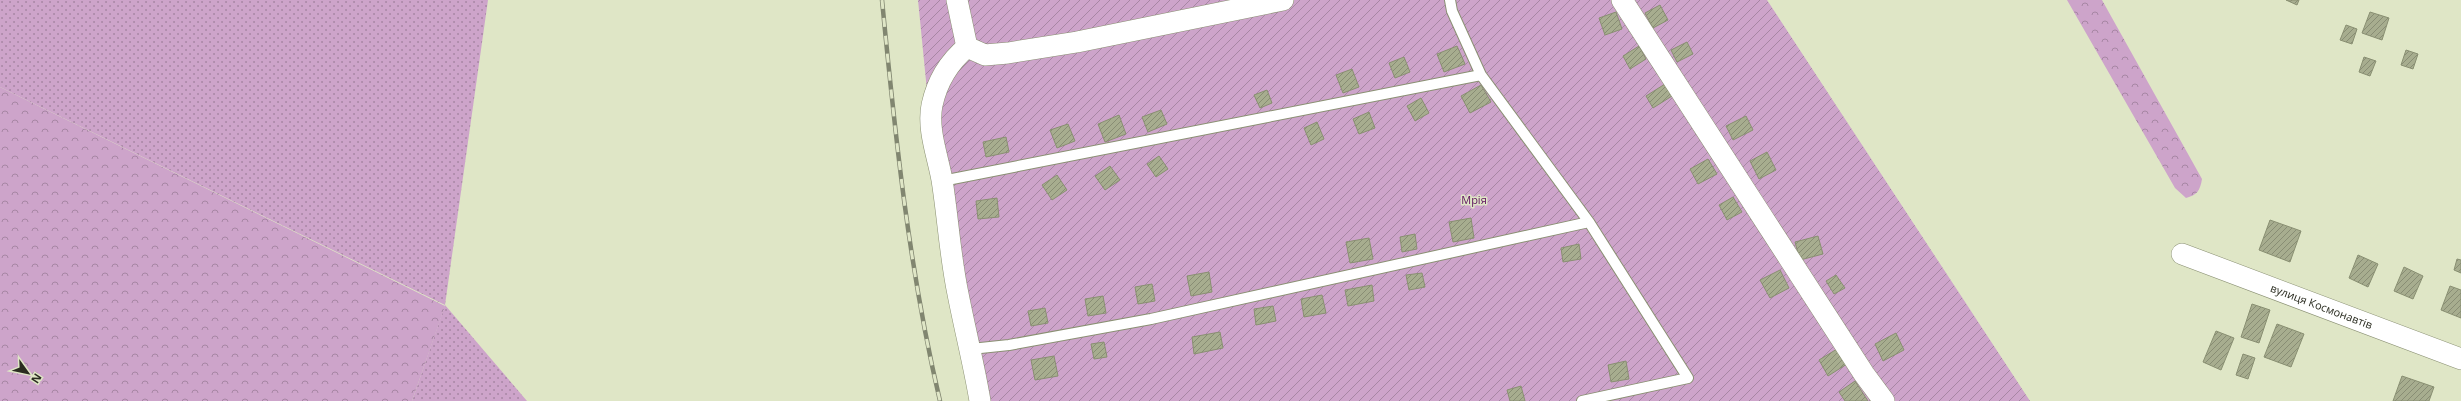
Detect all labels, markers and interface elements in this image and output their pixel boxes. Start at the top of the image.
park label: Мрія [1461,192,1487,207]
street label: вулиця Космонавтів [2268,280,2375,332]
north arrow [8,353,48,393]
text: N [28,371,46,387]

